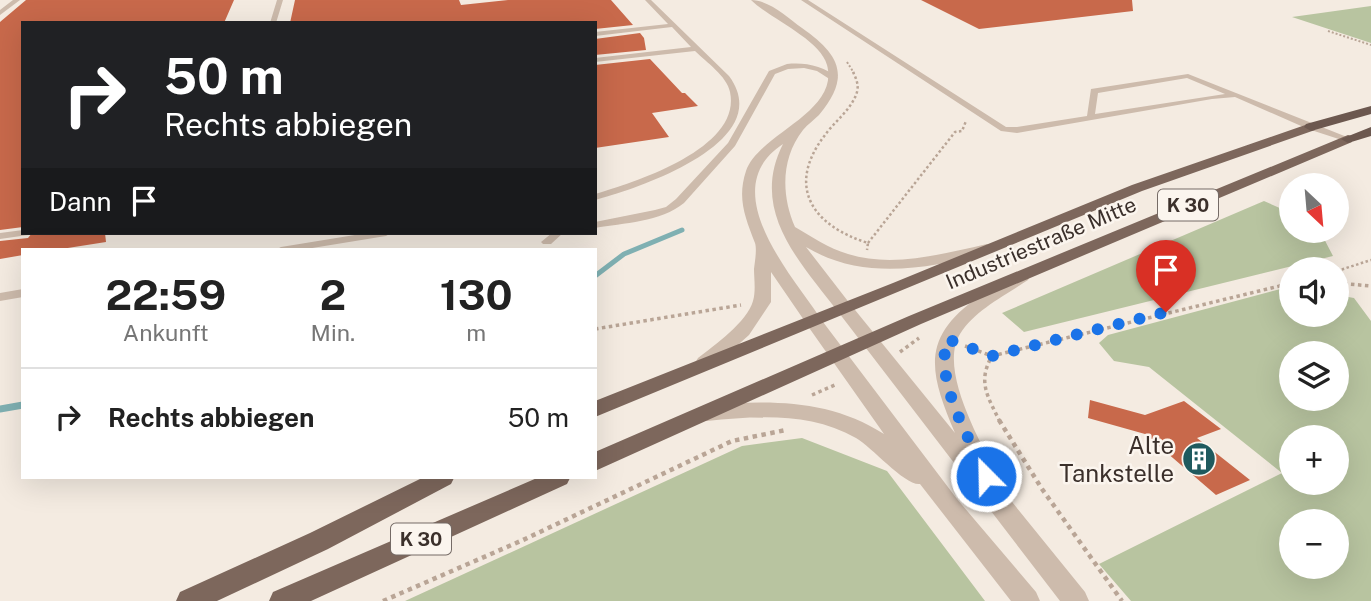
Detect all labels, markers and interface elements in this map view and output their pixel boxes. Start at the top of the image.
text: 50 m [164,47,284,105]
icon: right [49,49,140,140]
text: Rechts abbiegen [164,106,412,143]
north arrow [1279,173,1349,243]
map controls [1279,173,1349,579]
icon: arrive [125,182,163,220]
text: Dann [49,186,111,217]
road number: K 30 [1158,190,1218,220]
street label: Industriestraße Mitte [942,192,1140,294]
pin [1136,240,1196,312]
icon: arrive [1147,251,1185,289]
button: sound [1279,257,1349,327]
text: 22:59 [105,270,226,319]
text: 2 [320,270,346,319]
text: 130 [440,270,513,319]
text: Ankunft [123,319,209,346]
text: Min. [311,319,355,346]
text: m [466,319,486,346]
button: layers [1279,341,1349,411]
icon: right [49,398,87,436]
text: Rechts abbiegen [108,402,314,433]
text: 50 m [508,402,569,433]
button: + [1279,425,1349,495]
place label: Alte Tankstelle [1059,431,1174,487]
position arrow [949,439,1023,513]
building icon: Alte Tankstelle [1180,440,1218,478]
button: − [1279,509,1349,579]
road number: K 30 [391,524,451,554]

